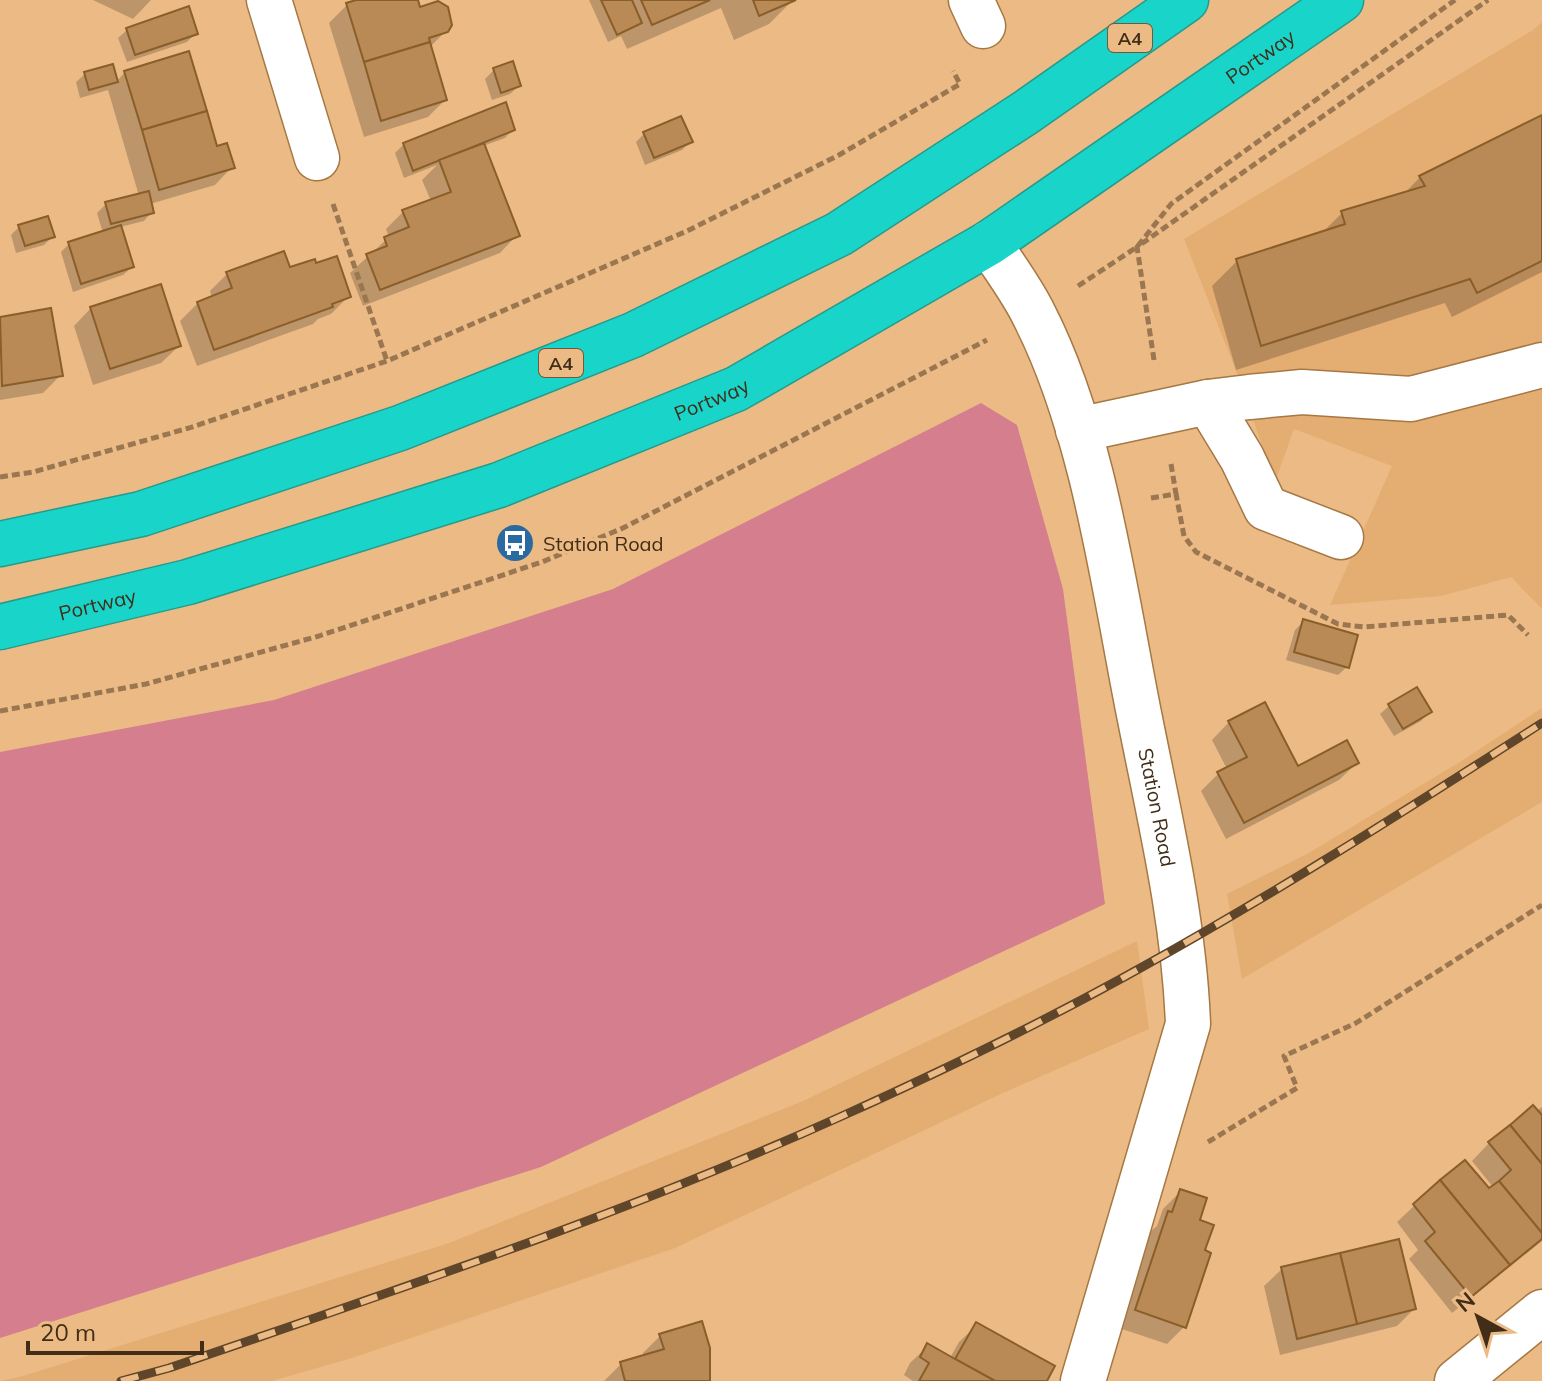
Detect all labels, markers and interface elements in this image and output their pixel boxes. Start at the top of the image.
street label: Portway [1220,23,1300,89]
road number: A4 [1108,24,1152,52]
road number: A4 [539,349,583,377]
street label: Portway [670,372,753,425]
bus stop icon: Station Road [494,522,536,564]
place label: Station Road [543,531,664,556]
street label: Portway [56,582,139,625]
street label: Station Road [1134,746,1182,869]
north arrow [1438,1277,1518,1357]
text: N [1450,1286,1481,1318]
scale bar [28,1305,202,1355]
text: 20 m [40,1317,96,1347]

